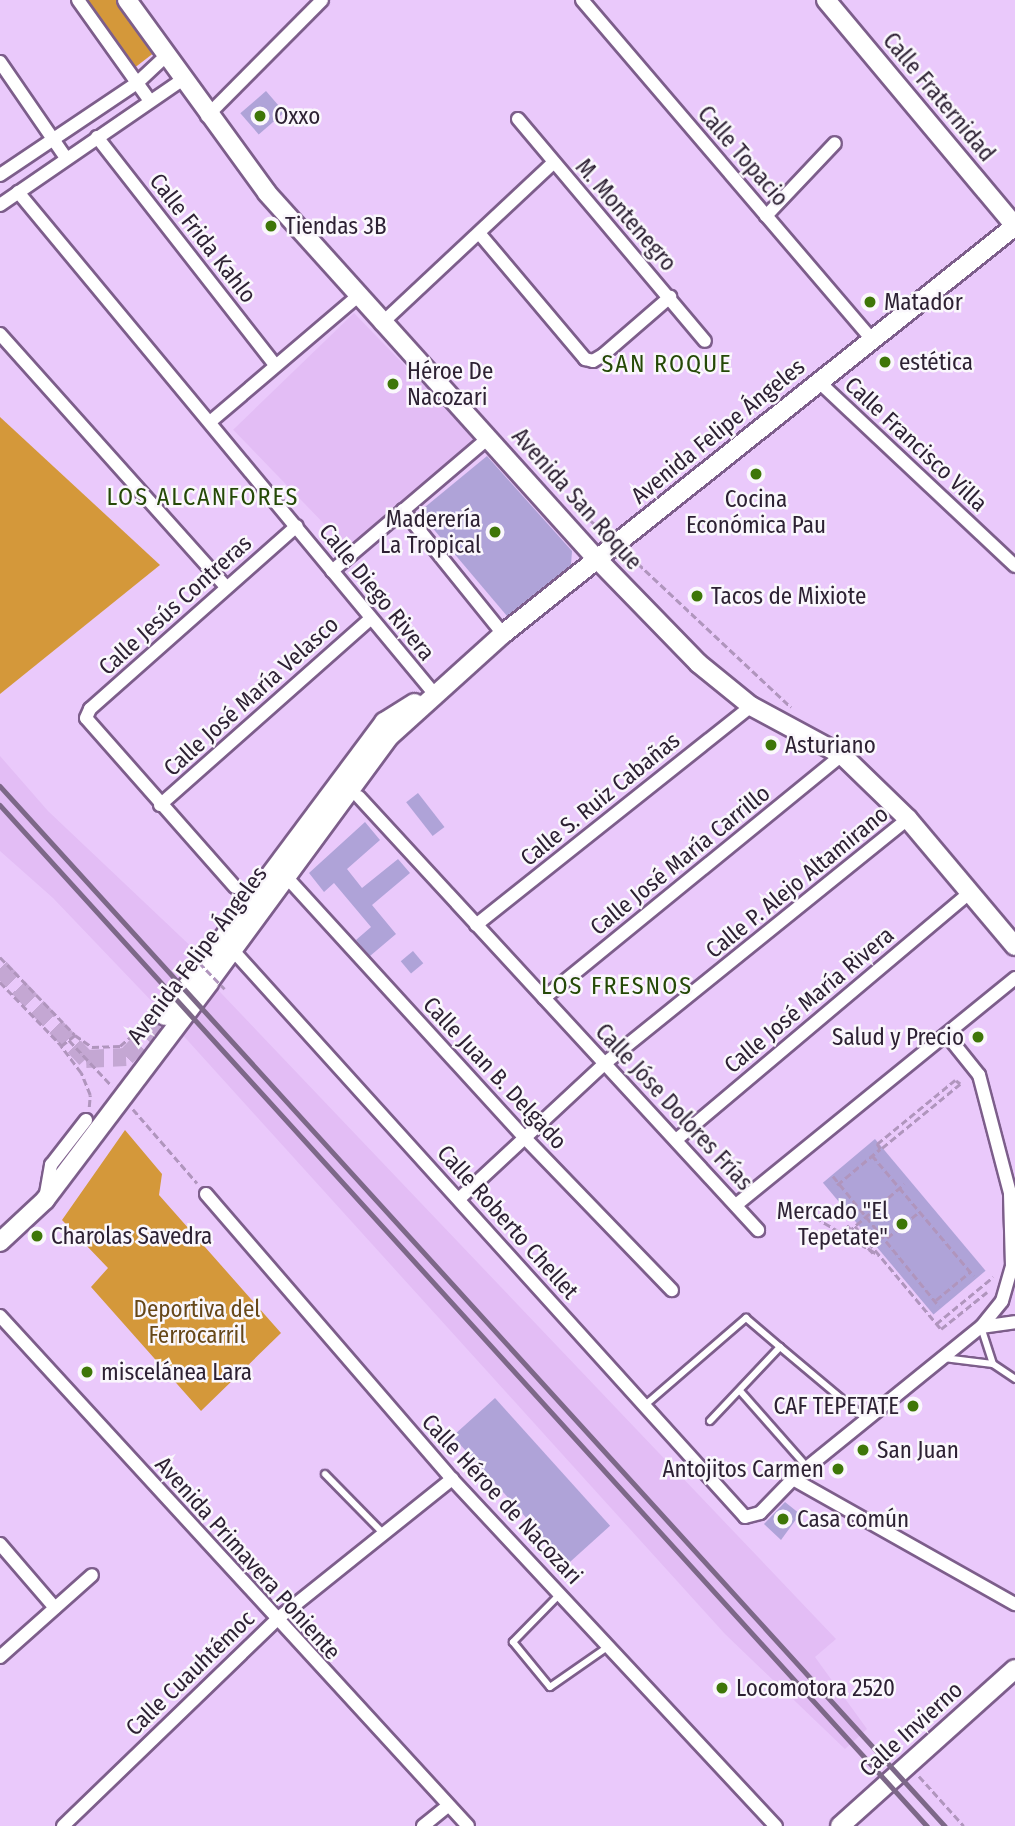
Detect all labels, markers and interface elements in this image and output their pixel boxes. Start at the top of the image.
street label: Calle Fraternidad [877,27,1001,167]
street label: Calle Topacio [692,100,794,212]
place label: Oxxo [274,102,320,130]
marker: Oxxo [252,108,268,124]
street label: M. Montenegro [570,153,682,277]
street label: Calle Frida Kahlo [144,168,262,308]
place label: Tiendas 3B [285,212,387,240]
marker: Tiendas 3B [263,218,279,234]
place label: Matador [884,288,963,316]
marker: Matador [862,294,878,310]
place label: estética [899,348,973,376]
district label: SAN ROQUE [603,351,731,379]
street label: Avenida Felipe Ángeles [626,353,810,509]
marker: estética [877,354,893,370]
place label: Héroe De Nacozari [407,357,493,411]
street label: Calle Francisco Villa [839,371,993,517]
marker: Héroe De Nacozari [385,376,401,392]
street label: Avenida San Roque [506,423,648,575]
marker: Cocina Económica Pau [748,466,764,482]
district label: LOS ALCANFORES [108,484,298,512]
place label: Cocina Económica Pau [686,485,826,539]
place label: Maderería La Tropical [380,505,481,559]
street label: Calle Diego Rivera [313,518,441,666]
marker: Maderería La Tropical [487,524,503,540]
street label: Calle Jesús Contreras [93,529,257,681]
place label: Tacos de Mixiote [711,582,866,610]
marker: Tacos de Mixiote [689,588,705,604]
street label: Calle José María Velasco [158,610,344,782]
street label: Calle S. Ruiz Cabañas [515,726,685,872]
place label: Asturiano [785,731,876,759]
marker: Asturiano [763,737,779,753]
street label: Calle José María Carrillo [585,779,775,941]
street label: Calle P. Alejo Altamirano [700,800,894,964]
street label: Avenida Felipe Ángeles [121,861,273,1049]
street label: Calle José María Rivera [719,921,899,1079]
district label: LOS FRESNOS [542,973,692,1001]
street label: Calle Juan B. Delgado [417,991,573,1155]
street label: Calle Jóse Dolores Frías [590,1018,758,1196]
place label: Salud y Precio [832,1023,964,1051]
marker: Salud y Precio [970,1029,986,1045]
street label: Calle Roberto Chellet [432,1139,584,1305]
place label: Mercado "El Tepetate" [777,1197,888,1251]
marker: Mercado "El Tepetate" [894,1216,910,1232]
place label: Charolas Savedra [51,1222,212,1250]
marker: Charolas Savedra [29,1228,45,1244]
park label: Deportiva del Ferrocarril [134,1295,260,1349]
place label: miscelánea Lara [101,1358,252,1386]
marker: miscelánea Lara [79,1364,95,1380]
place label: CAF TEPETATE [774,1392,899,1420]
marker: CAF TEPETATE [905,1398,921,1414]
street label: Calle Héroe de Nacozari [416,1408,588,1590]
place label: San Juan [877,1436,959,1464]
marker: San Juan [855,1442,871,1458]
street label: Avenida Primavera Poniente [150,1451,346,1665]
place label: Antojitos Carmen [662,1455,824,1483]
marker: Antojitos Carmen [830,1461,846,1477]
place label: Casa común [797,1505,909,1533]
marker: Casa común [775,1511,791,1527]
street label: Calle Cuauhtémoc [120,1605,260,1741]
place label: Locomotora 2520 [736,1674,895,1702]
street label: Calle Invierno [854,1676,968,1782]
marker: Locomotora 2520 [714,1680,730,1696]

